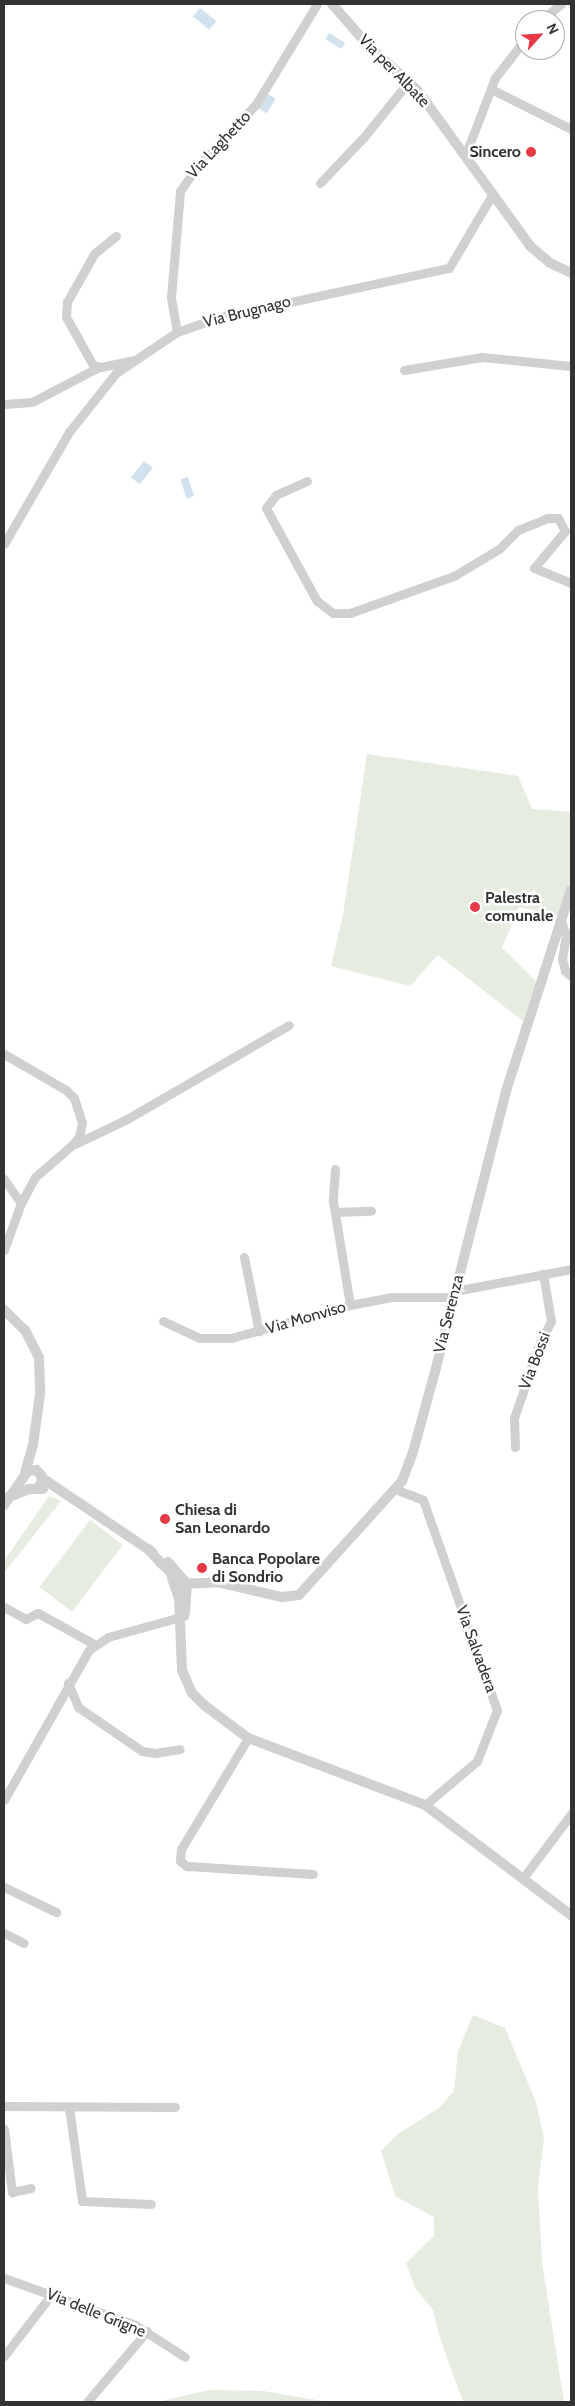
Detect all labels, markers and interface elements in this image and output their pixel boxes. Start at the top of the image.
north arrow [515,10,565,60]
text: N [542,20,563,37]
street label: Via per Albate [354,30,434,112]
street label: Via Laghetto [183,107,255,183]
place label: Sincero [469,142,521,162]
marker: Sincero [525,146,537,158]
street label: Via Brugnago [201,292,293,332]
place label: Palestra comunale [485,888,553,926]
marker: Palestra comunale [469,901,481,913]
street label: Via Serenza [430,1273,468,1355]
street label: Via Monviso [264,1297,348,1339]
street label: Via Bossi [515,1329,555,1393]
place label: Chiesa di San Leonardo [175,1500,270,1538]
marker: Chiesa di San Leonardo [159,1513,171,1525]
place label: Banca Popolare di Sondrio [212,1549,320,1587]
marker: Banca Popolare di Sondrio [196,1562,208,1574]
street label: Via Salvadera [451,1603,501,1695]
street label: Via delle Grigne [43,2284,149,2342]

